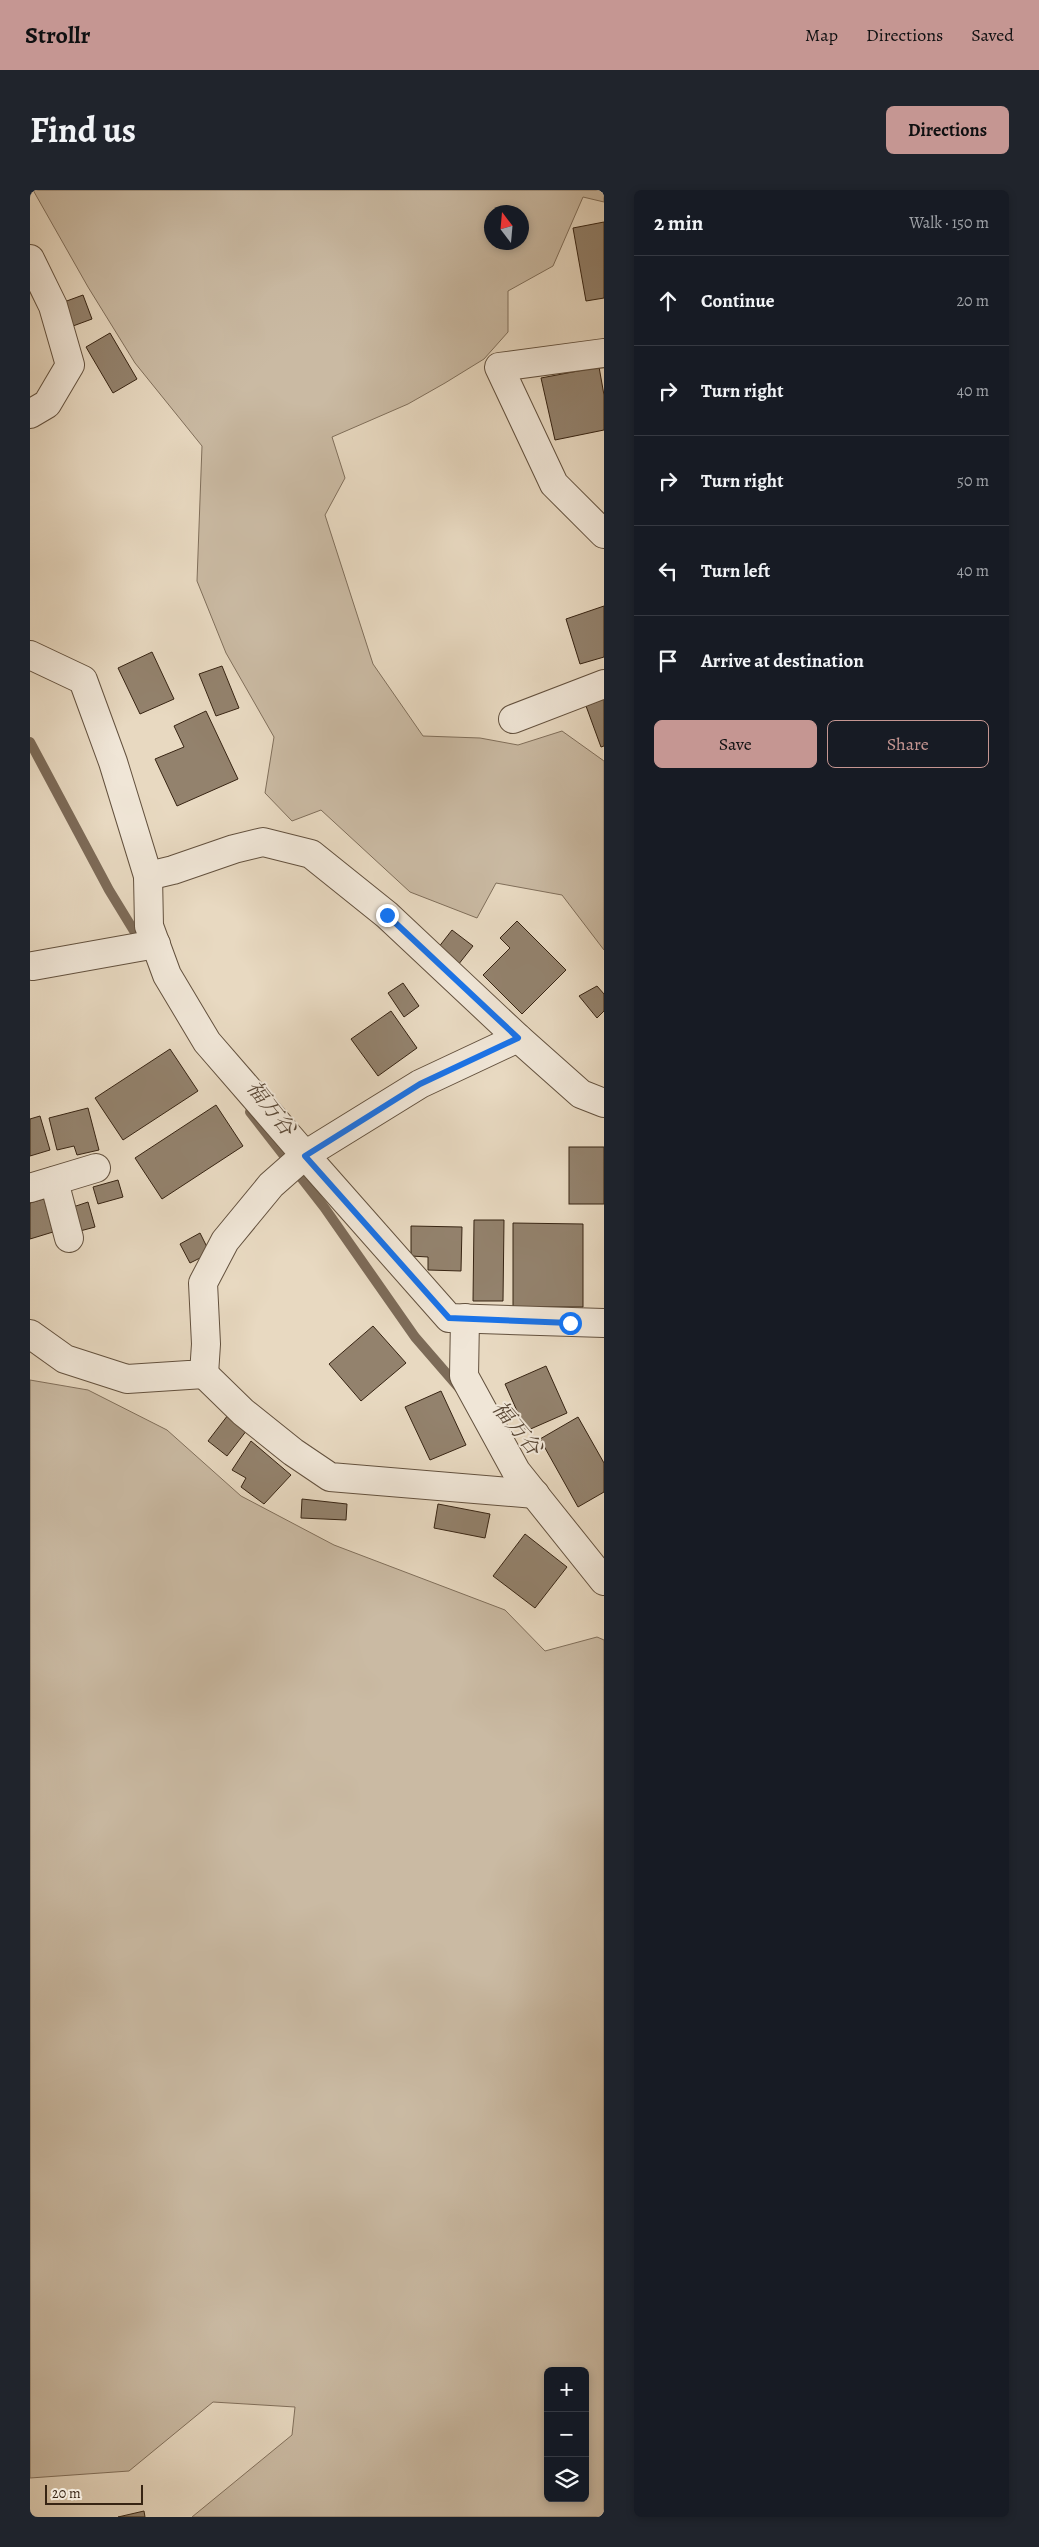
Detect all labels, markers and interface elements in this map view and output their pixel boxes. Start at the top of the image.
text: Strollr [25,19,90,51]
text: Map [805,23,838,47]
text: Directions [866,23,943,47]
text: Saved [971,23,1014,47]
text: Find us [30,106,136,154]
button: Directions [886,106,1009,154]
north arrow [484,205,529,250]
text: 2 min [654,209,703,237]
text: Walk · 150 m [909,212,989,234]
icon: ahead [654,287,682,315]
text: Continue [701,288,775,314]
text: 20 m [956,290,989,312]
icon: right [654,377,682,405]
text: Turn right [701,378,783,404]
text: 40 m [957,380,989,402]
icon: right [654,467,682,495]
text: Turn right [701,468,783,494]
text: 50 m [957,470,989,492]
icon: left [654,557,682,585]
text: Turn left [701,558,770,584]
text: 40 m [957,560,989,582]
icon: arrive [654,647,682,675]
text: Arrive at destination [701,648,864,674]
button: Save [654,720,817,768]
button: Share [827,720,989,768]
route end [376,904,399,927]
water label: 福万谷 [241,1075,303,1143]
route start [559,1312,582,1335]
water label: 福万谷 [486,1395,549,1463]
map controls [544,2367,589,2502]
button: + [544,2367,589,2412]
button: − [544,2412,589,2457]
button: layers [544,2457,589,2502]
scale bar [45,2482,142,2505]
text: 20 m [52,2484,81,2503]

